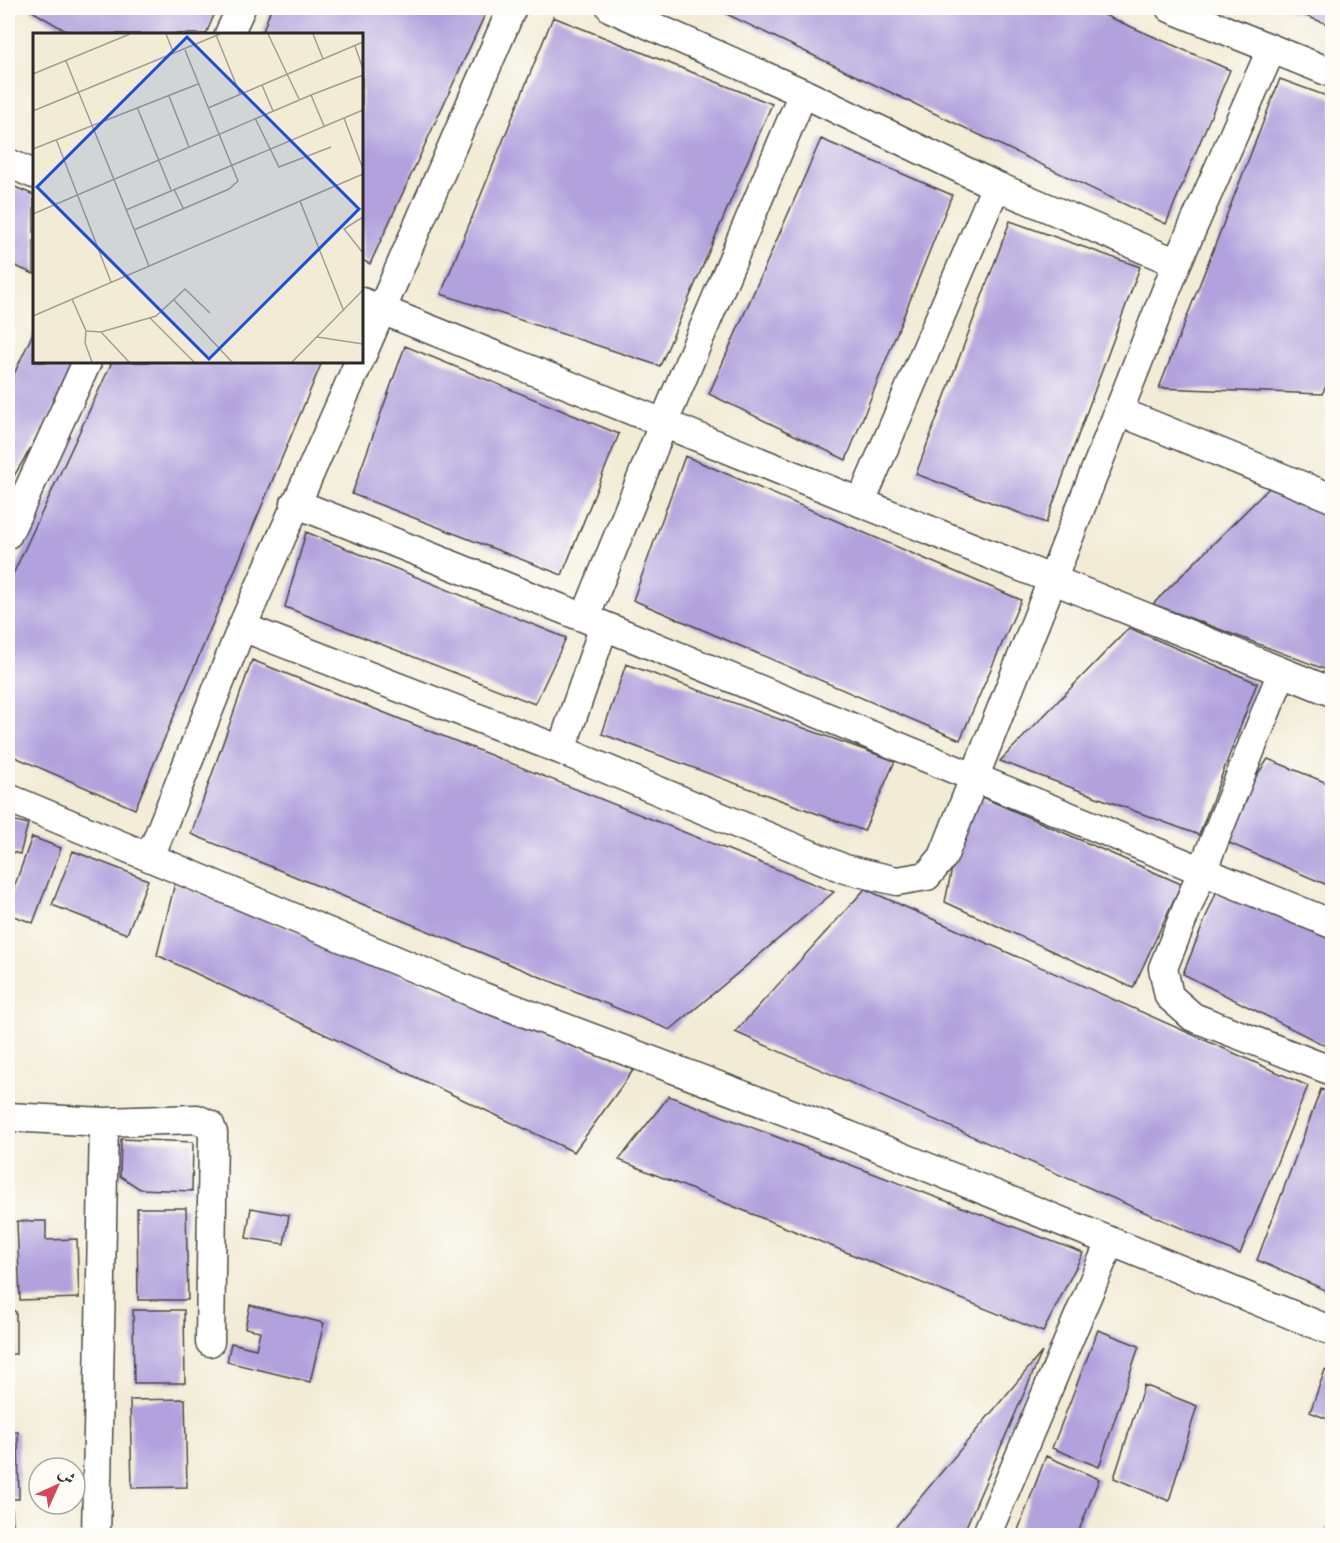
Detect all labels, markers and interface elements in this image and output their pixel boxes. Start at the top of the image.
inset map [33,33,363,363]
north arrow [27,1456,87,1516]
text: ش [55,1463,80,1488]

